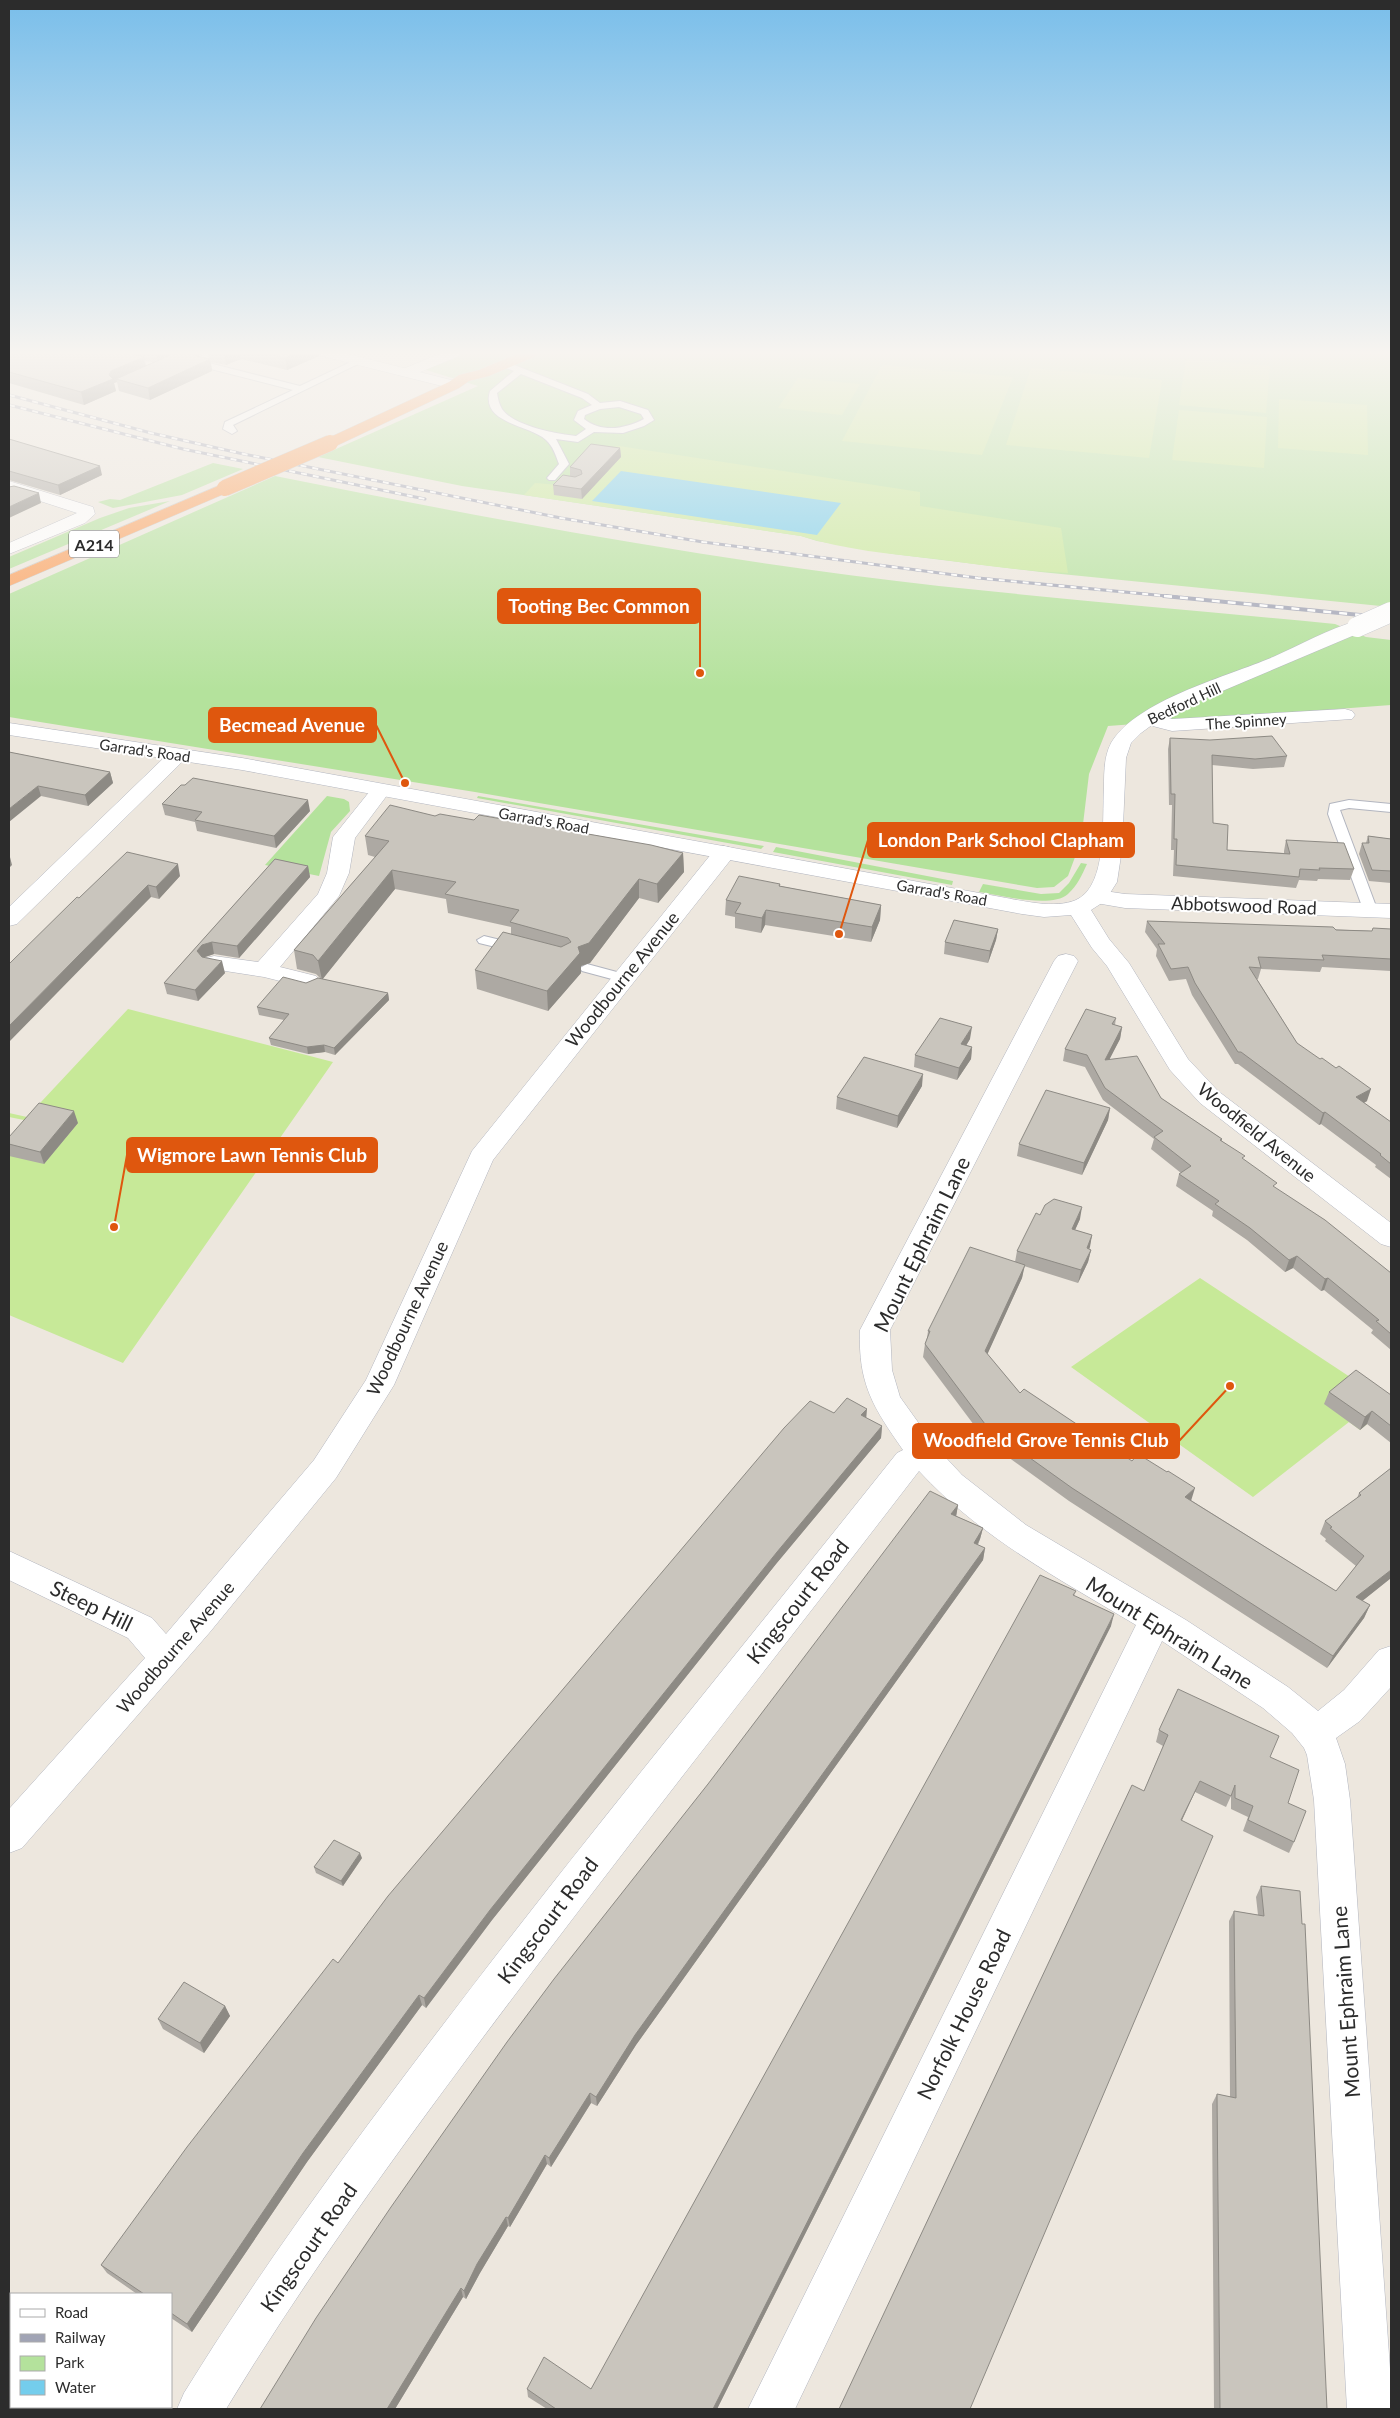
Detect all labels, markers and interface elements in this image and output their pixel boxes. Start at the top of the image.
road number: A214 [69,530,119,558]
callout: Tooting Bec Common [498,589,700,623]
text: Tooting Bec Common [508,594,690,617]
street label: Bedford Hill [1144,678,1224,728]
callout: Becmead Avenue [209,708,376,742]
street label: The Spinney [1205,709,1287,733]
text: Becmead Avenue [219,713,365,736]
street label: Garrad's Road [98,735,192,765]
street label: Garrad's Road [497,803,591,837]
callout: London Park School Clapham [868,823,1134,857]
text: London Park School Clapham [878,828,1124,851]
street label: Garrad's Road [895,875,989,909]
street label: Abbotswood Road [1171,891,1317,919]
street label: Woodbourne Avenue [561,907,683,1051]
street label: Woodfield Avenue [1193,1078,1321,1186]
callout: Wigmore Lawn Tennis Club [127,1138,377,1172]
text: Wigmore Lawn Tennis Club [137,1143,367,1166]
street label: Mount Ephraim Lane [868,1152,974,1336]
street label: Woodbourne Avenue [362,1237,452,1399]
callout: Woodfield Grove Tennis Club [913,1424,1179,1458]
text: Woodfield Grove Tennis Club [923,1428,1169,1451]
street label: Kingscourt Road [741,1534,853,1668]
street label: Mount Ephraim Lane [1082,1570,1258,1694]
street label: Steep Hill [47,1574,137,1636]
street label: Woodbourne Avenue [112,1576,238,1718]
street label: Kingscourt Road [492,1852,602,1988]
street label: Mount Ephraim Lane [1326,1905,1364,2099]
street label: Norfolk House Road [911,1925,1015,2103]
street label: Kingscourt Road [254,2178,362,2316]
legend [10,2293,172,2408]
text: Road [55,2303,88,2321]
text: Railway [55,2328,106,2346]
text: Park [55,2353,85,2371]
text: Water [55,2378,96,2396]

